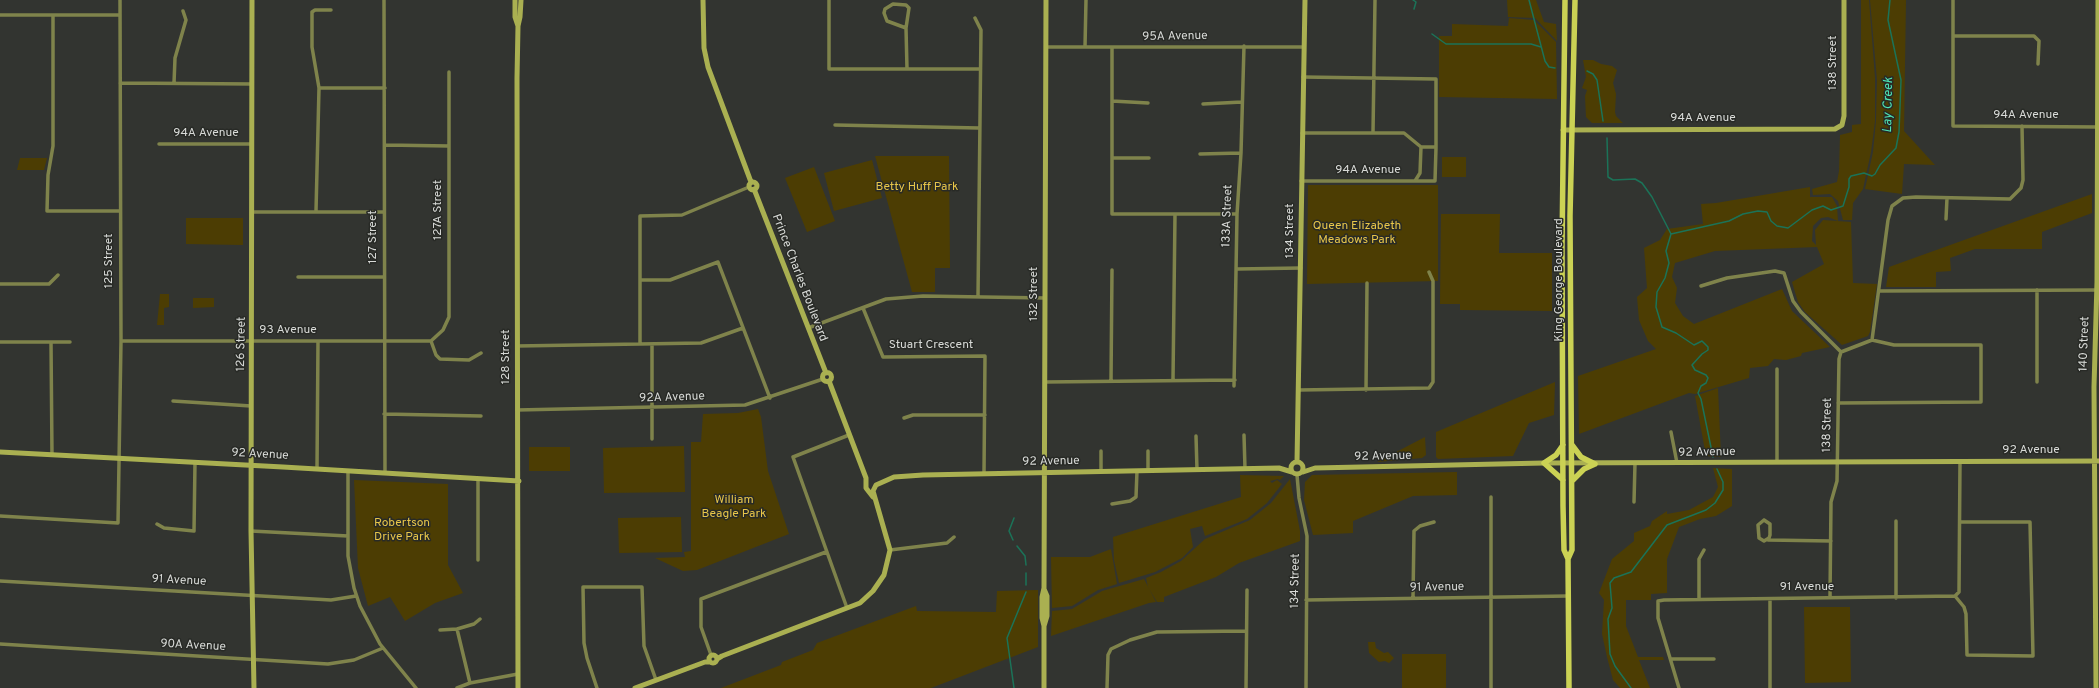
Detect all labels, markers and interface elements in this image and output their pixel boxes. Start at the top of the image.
street label: 95A Avenue [1142,29,1208,45]
street label: 138 Street [1827,36,1841,90]
water label: Lay Creek [1881,77,1897,133]
street label: 94A Avenue [1993,109,2059,123]
street label: 94A Avenue [1670,112,1736,126]
street label: 94A Avenue [173,127,239,141]
street label: 94A Avenue [1335,164,1401,178]
street label: 127A Street [432,180,446,240]
park label: Betty Huff Park [876,181,958,195]
street label: 133A Street [1220,184,1236,248]
street label: 134 Street [1284,203,1298,259]
street label: 127 Street [367,210,381,264]
street label: Prince Charles Boulevard [768,212,830,344]
street label: King George Boulevard [1553,218,1567,342]
park label: Queen Elizabeth Meadows Park [1313,220,1401,248]
street label: 125 Street [103,233,117,289]
street label: 132 Street [1028,267,1042,321]
street label: 126 Street [234,316,250,372]
street label: 140 Street [2077,316,2093,372]
street label: 93 Avenue [259,324,317,338]
street label: 128 Street [500,329,514,385]
street label: Stuart Crescent [889,339,973,353]
street label: 92A Avenue [639,390,705,406]
street label: 138 Street [1820,397,1836,453]
street label: 92 Avenue [2002,444,2060,458]
street label: 92 Avenue [1678,445,1736,461]
street label: 92 Avenue [231,446,289,464]
street label: 92 Avenue [1354,449,1412,465]
street label: 92 Avenue [1022,454,1080,470]
park label: William Beagle Park [702,494,766,522]
park label: Robertson Drive Park [374,517,430,545]
street label: 134 Street [1288,553,1304,609]
street label: 91 Avenue [151,572,207,590]
street label: 91 Avenue [1410,580,1464,596]
street label: 91 Avenue [1780,581,1834,595]
street label: 90A Avenue [160,637,226,655]

